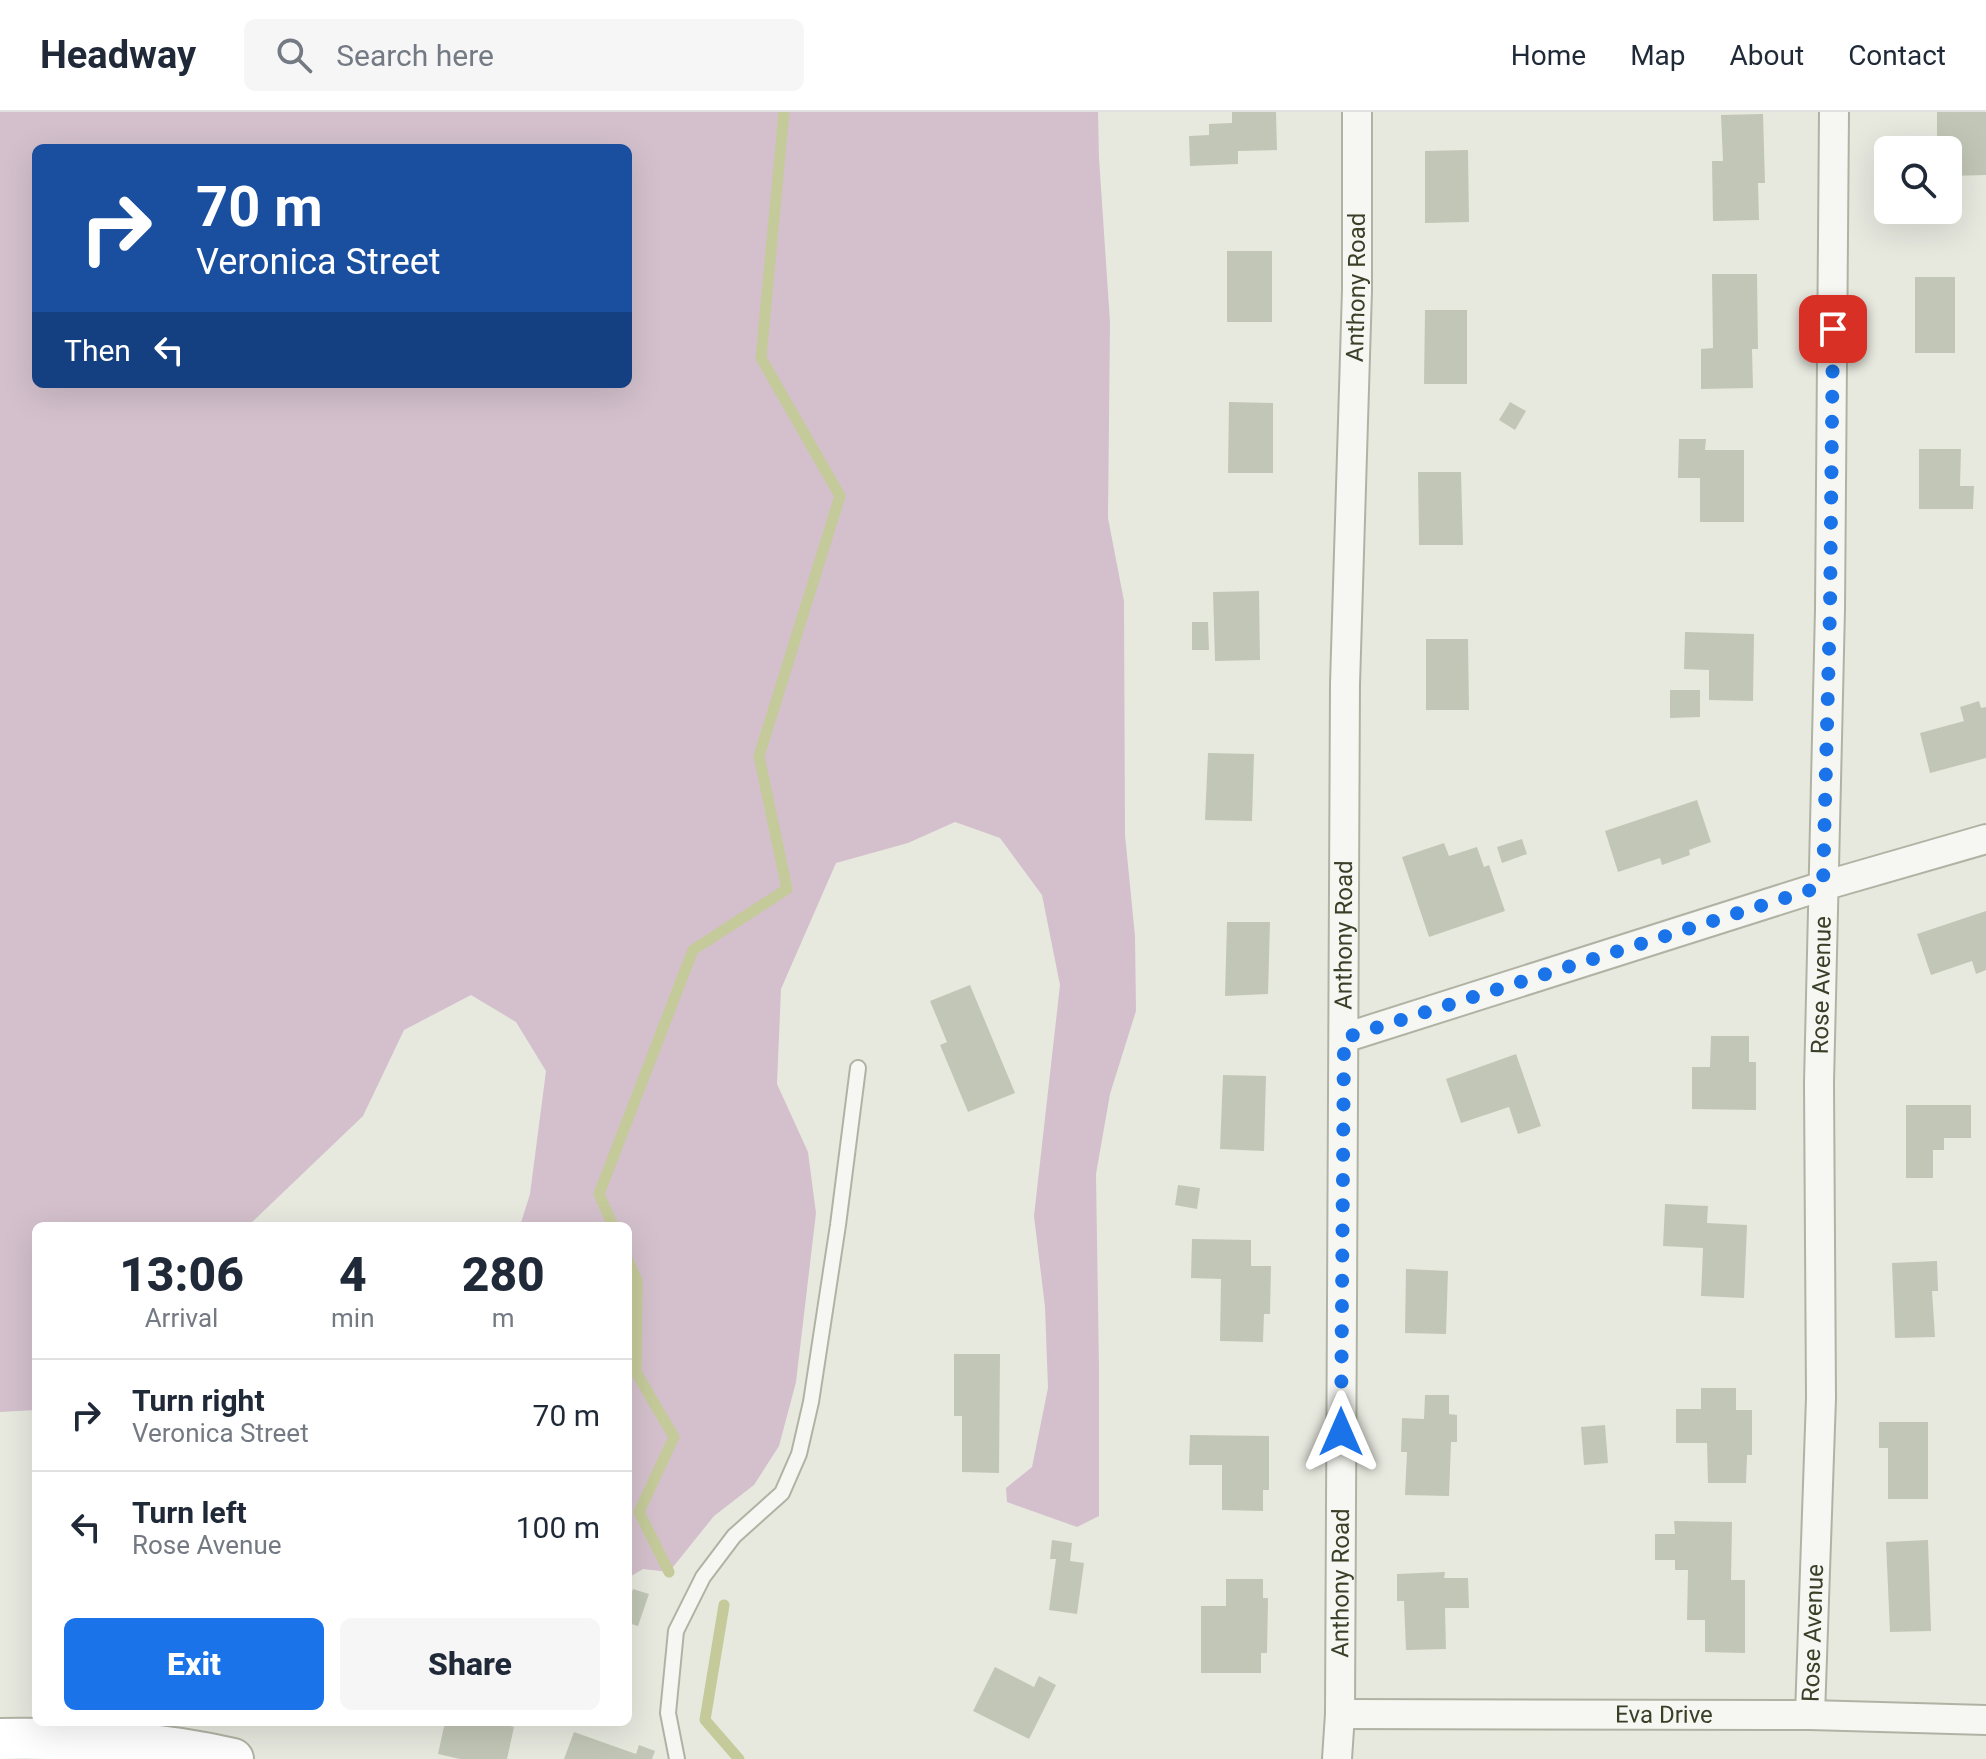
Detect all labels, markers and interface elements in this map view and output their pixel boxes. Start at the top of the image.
search box [244,19,804,91]
text: Headway [40,33,196,77]
icon: search [272,33,316,77]
text: Search here [336,38,494,73]
text: Home [1511,39,1586,72]
text: Map [1630,39,1686,72]
text: About [1730,39,1804,72]
text: Contact [1848,39,1946,72]
map controls [1874,136,1962,224]
button: search [1874,136,1962,224]
text: 70 m [196,174,323,240]
icon: right [64,176,168,280]
street label: Anthony Road [1341,213,1371,362]
text: Veronica Street [196,241,441,283]
pin [1799,295,1867,363]
icon: arrive [1811,307,1855,351]
icon: left [147,328,191,372]
text: Then [64,333,131,368]
street label: Anthony Road [1329,860,1358,1010]
street label: Rose Avenue [1806,916,1837,1055]
text: 13:06 [119,1246,244,1303]
text: 4 [339,1246,367,1303]
text: 280 [462,1246,545,1303]
text: Arrival [145,1303,218,1333]
text: min [331,1303,375,1333]
text: m [492,1303,515,1333]
text: Turn right [132,1383,265,1418]
position arrow [1299,1390,1383,1474]
icon: right [64,1393,108,1437]
text: 70 m [533,1398,600,1433]
text: Veronica Street [132,1418,309,1448]
text: Turn left [132,1495,247,1530]
icon: left [64,1505,108,1549]
street label: Anthony Road [1326,1508,1355,1658]
text: 100 m [516,1510,600,1545]
text: Rose Avenue [132,1530,282,1560]
street label: Rose Avenue [1796,1564,1829,1703]
button: Exit [64,1618,324,1710]
button: Share [340,1618,600,1710]
street label: Eva Drive [1615,1701,1713,1729]

